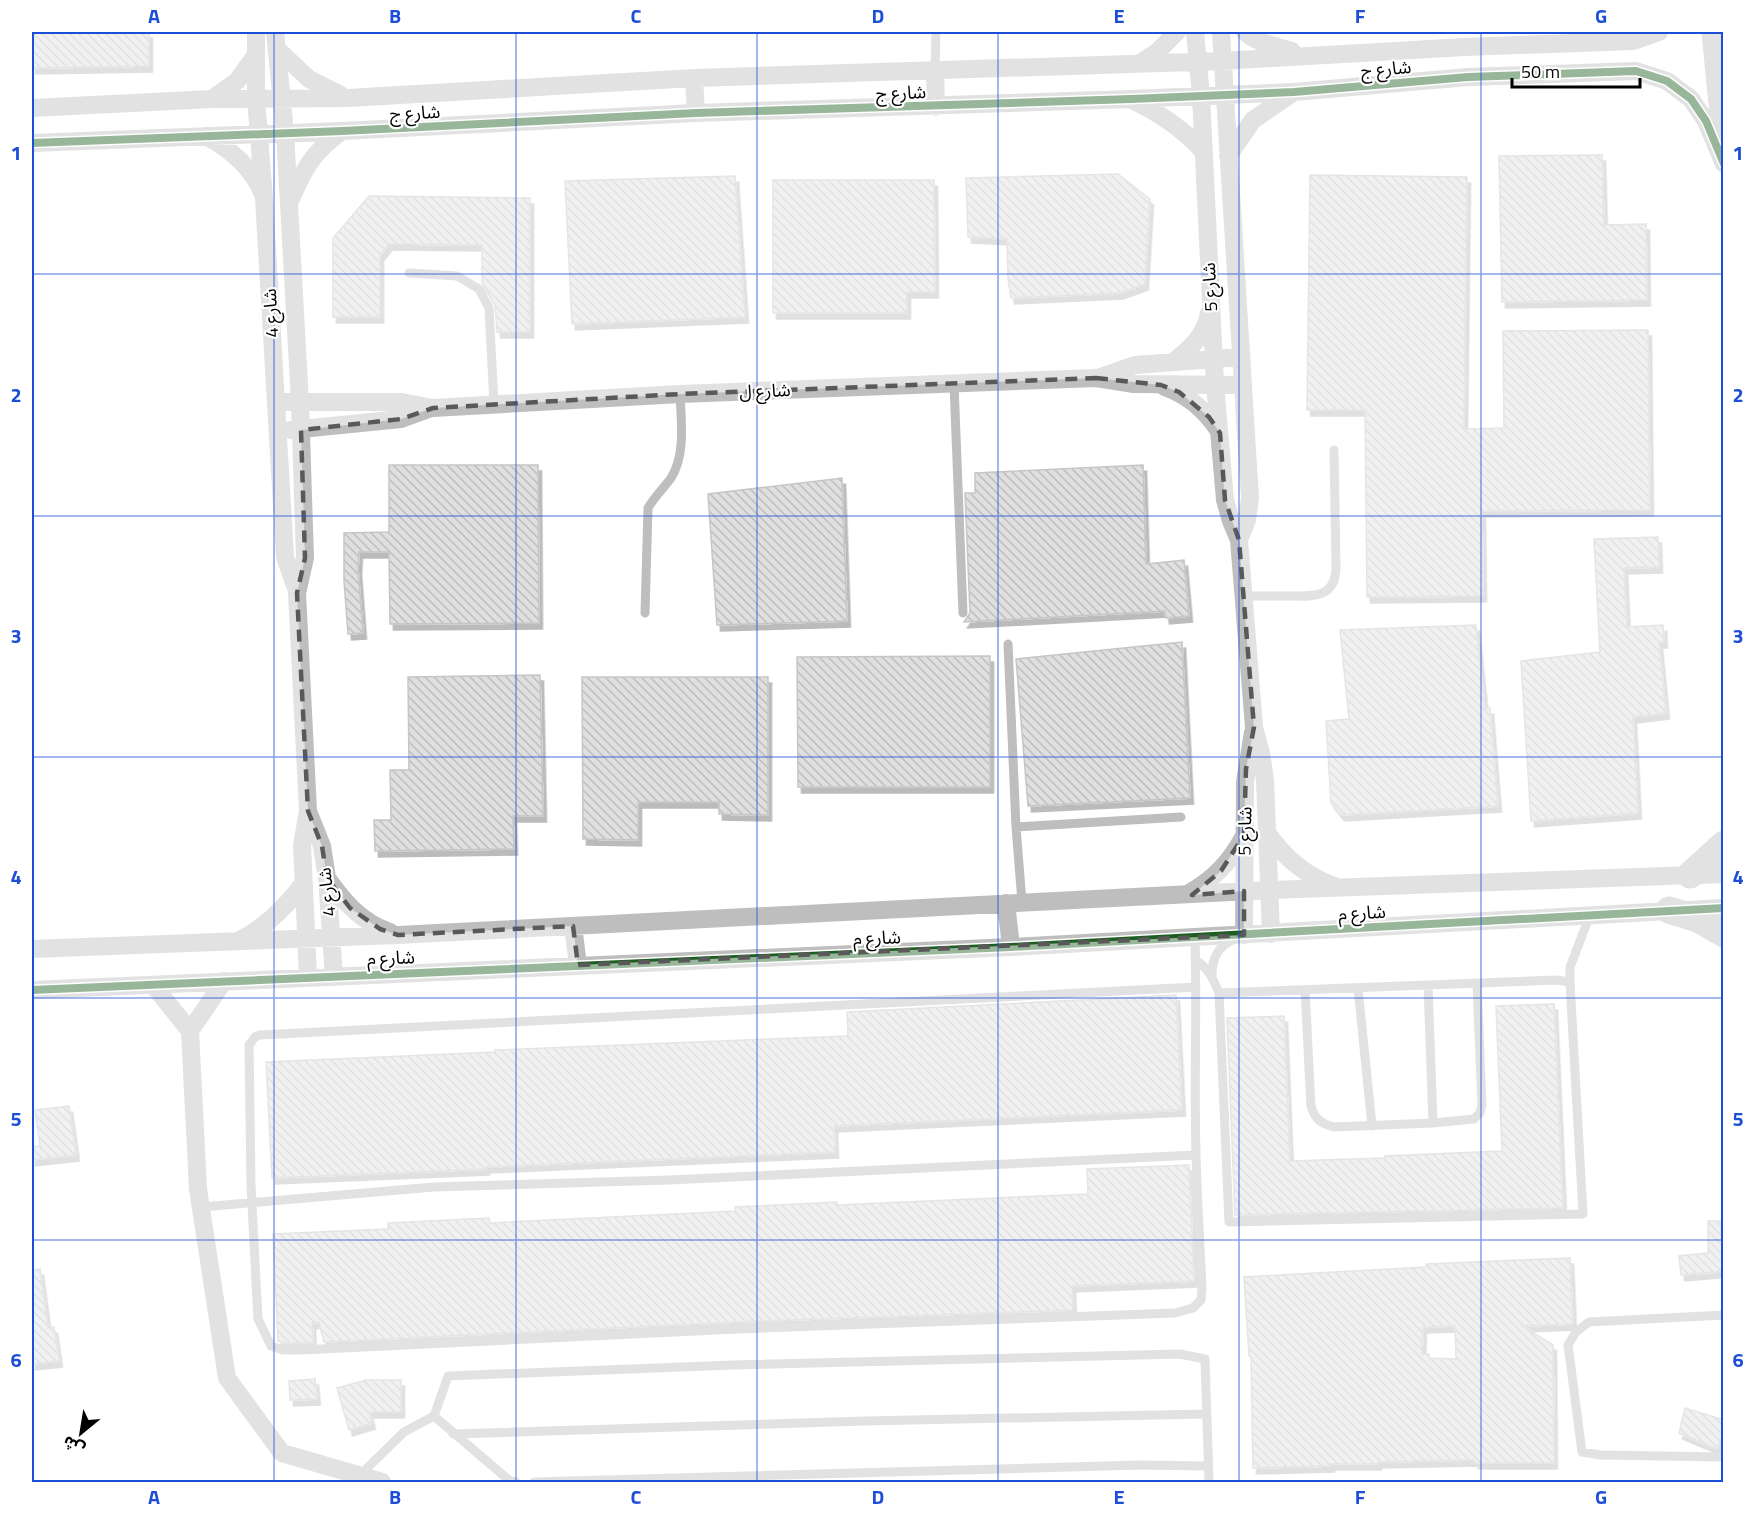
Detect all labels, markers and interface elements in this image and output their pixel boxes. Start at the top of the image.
text: A [148,0,160,31]
text: B [389,0,401,31]
text: C [631,0,642,31]
text: D [872,0,884,31]
text: E [1113,0,1125,31]
text: F [1355,0,1366,31]
text: G [1595,0,1607,31]
scale bar [1512,51,1640,89]
street label: شارع ج [1360,53,1412,85]
text: 50 m [1521,58,1560,85]
street label: شارع ج [875,78,927,108]
street label: شارع ج [389,98,441,128]
text: 1 [10,137,22,168]
text: 1 [1732,137,1744,168]
street label: شارع 5 [1195,262,1225,312]
street label: شارع 4 [256,288,286,338]
street label: شارع ل [739,376,791,406]
text: 2 [10,379,22,410]
text: 2 [1732,379,1744,410]
text: 3 [10,620,22,651]
text: 3 [1732,620,1744,651]
street label: شارع 5 [1231,806,1259,856]
text: 4 [10,861,22,892]
text: 4 [1732,861,1744,892]
street label: شارع 4 [311,866,343,918]
street label: شارع م [1337,898,1387,928]
street label: شارع م [853,923,901,953]
street label: شارع م [367,943,415,973]
text: 5 [10,1103,22,1134]
text: 5 [1732,1103,1744,1134]
text: 6 [10,1344,22,1375]
text: 6 [1732,1344,1744,1375]
north arrow [51,1403,111,1463]
text: ش [58,1430,89,1462]
text: A [148,1481,160,1512]
text: B [389,1481,401,1512]
text: C [631,1481,642,1512]
text: D [872,1481,884,1512]
text: E [1113,1481,1125,1512]
text: F [1355,1481,1366,1512]
text: G [1595,1481,1607,1512]

